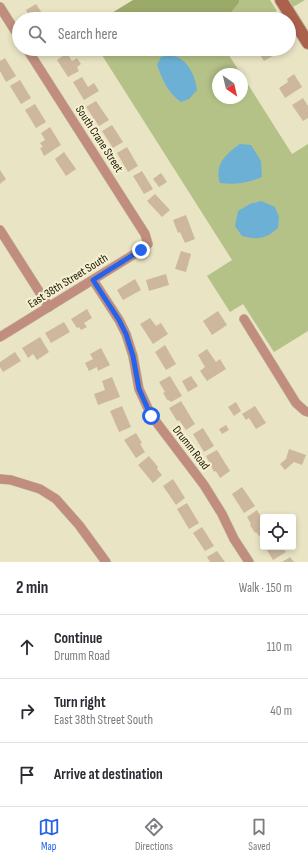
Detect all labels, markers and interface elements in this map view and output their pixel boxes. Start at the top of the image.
search box [12,12,296,56]
icon: search [26,23,48,45]
text: Search here [58,25,118,44]
north arrow [212,68,248,104]
street label: South Crane Street [72,103,126,176]
route end [132,241,150,259]
street label: East 38th Street South [25,250,111,312]
route start [142,407,160,425]
street label: Drumm Road [169,423,213,473]
map controls [260,514,296,550]
button: locate [260,514,296,550]
text: 2 min [16,578,48,598]
text: Walk · 150 m [239,580,292,596]
text: Continue [54,629,103,648]
icon: ahead [16,636,38,658]
text: 110 m [267,639,292,655]
text: Drumm Road [54,648,110,664]
text: Turn right [54,693,106,712]
icon: right [16,700,38,722]
text: 40 m [270,703,292,719]
text: East 38th Street South [54,712,153,728]
icon: arrive [16,764,38,786]
text: Arrive at destination [54,765,163,784]
tab: Map [38,816,60,853]
tab: Directions [135,816,173,853]
tab: Saved [248,816,270,853]

